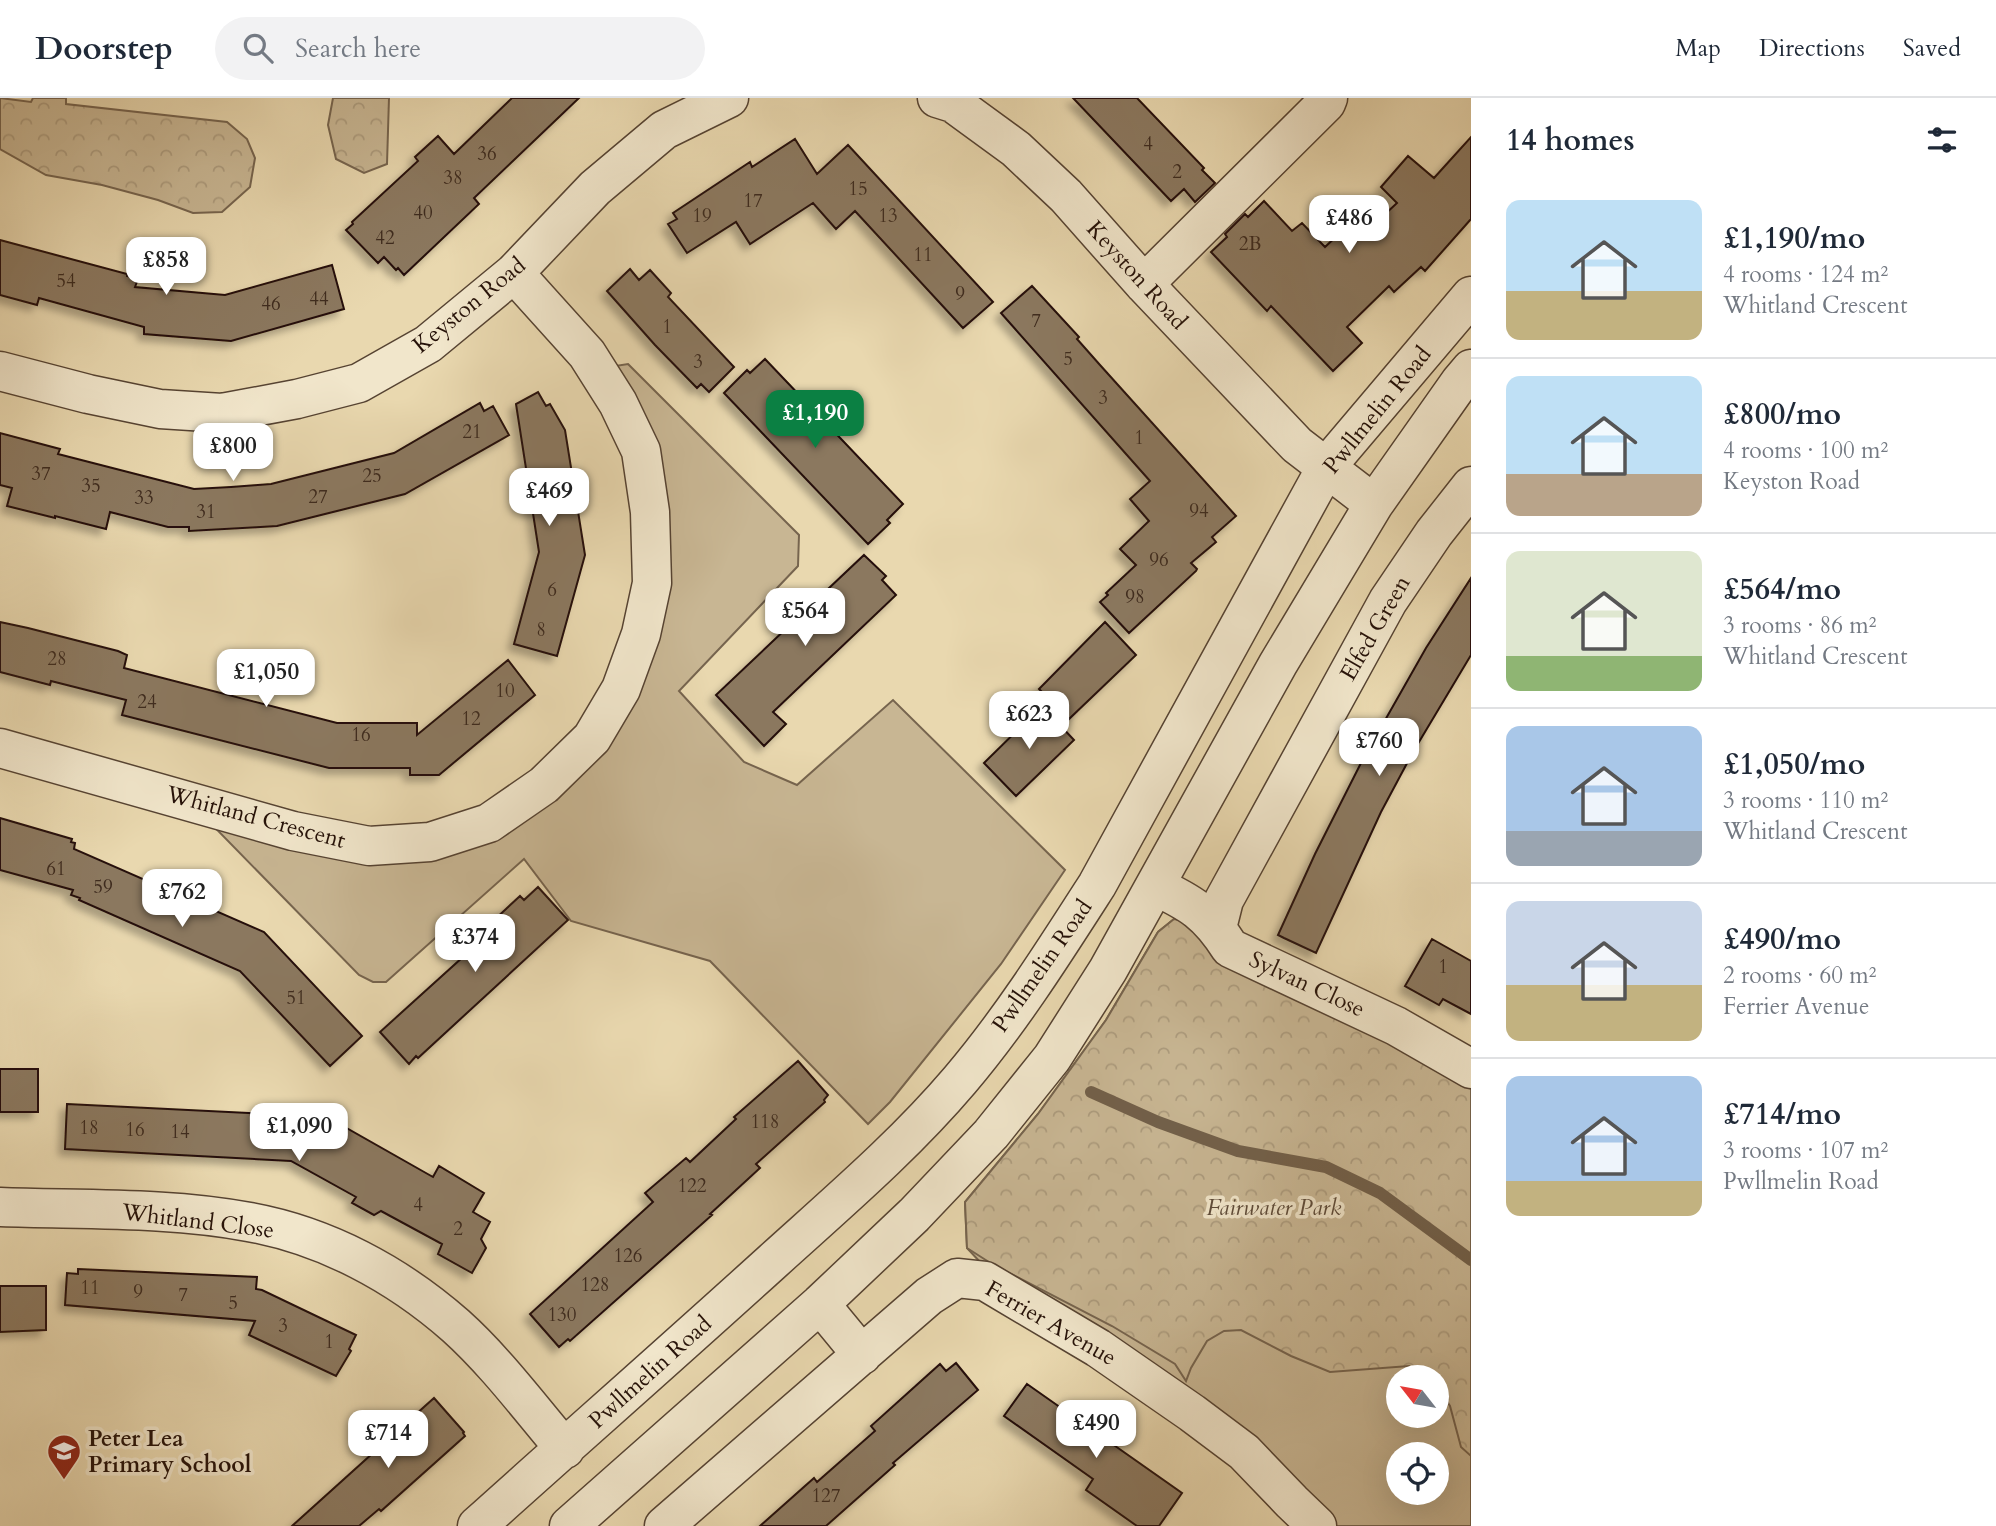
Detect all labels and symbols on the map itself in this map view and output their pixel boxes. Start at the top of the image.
house number: 4 [1143,131,1153,157]
house number: 36 [477,141,497,167]
house number: 2 [1172,159,1182,185]
house number: 38 [443,165,463,191]
house number: 15 [848,176,868,202]
house number: 17 [743,188,763,214]
pin: £486 [1308,195,1390,255]
house number: 40 [413,200,433,226]
house number: 19 [692,203,712,229]
house number: 13 [878,203,898,229]
street label: Keyston Road [1080,214,1195,337]
house number: 42 [375,225,395,251]
house number: 2B [1239,231,1261,257]
pin: £858 [125,238,207,297]
house number: 11 [913,242,933,268]
street label: Keyston Road [406,249,533,360]
house number: 54 [56,268,76,294]
house number: 9 [955,281,965,307]
house number: 44 [309,286,329,312]
house number: 46 [261,291,281,317]
house number: 7 [1031,308,1041,334]
house number: 1 [662,314,672,340]
street label: Pwllmelin Road [1316,339,1439,480]
house number: 5 [1063,346,1073,372]
house number: 3 [693,349,703,375]
house number: 3 [1098,385,1108,411]
pin: £1,190 [758,390,872,450]
house number: 21 [462,419,482,445]
pin: £800 [192,424,274,483]
house number: 1 [1134,425,1144,451]
house number: 37 [31,461,51,487]
house number: 25 [362,463,382,489]
pin: £469 [508,468,590,528]
house number: 35 [81,473,101,499]
house number: 27 [308,484,328,510]
house number: 33 [134,485,154,511]
house number: 94 [1189,498,1209,524]
house number: 31 [196,499,216,525]
house number: 96 [1149,547,1169,573]
street label: Elfed Green [1332,570,1418,686]
house number: 6 [547,577,557,603]
house number: 98 [1125,584,1145,610]
pin: £564 [764,588,846,648]
house number: 8 [536,617,546,643]
house number: 28 [47,646,67,672]
pin: £1,050 [209,650,323,709]
house number: 10 [495,678,515,704]
house number: 24 [137,689,157,715]
pin: £623 [988,692,1070,751]
house number: 12 [461,706,481,732]
pin: £760 [1338,718,1420,778]
house number: 16 [351,722,371,748]
street label: Whitland Crescent [162,778,349,856]
house number: 61 [46,856,66,882]
pin: £762 [141,870,223,929]
house number: 59 [93,874,113,900]
street label: Pwllmelin Road [985,893,1100,1039]
pin: £374 [434,914,516,974]
street label: Sylvan Close [1244,944,1370,1024]
house number: 1 [1438,954,1448,980]
house number: 51 [286,985,306,1011]
pin: £1,090 [242,1104,356,1163]
house number: 118 [750,1109,780,1135]
house number: 18 [79,1115,99,1141]
house number: 16 [125,1117,145,1143]
house number: 14 [170,1119,190,1145]
house number: 122 [677,1173,707,1199]
house number: 4 [413,1192,423,1218]
park label: Fairwater Park [1207,1192,1342,1223]
street label: Whitland Close [119,1196,276,1246]
house number: 2 [453,1216,463,1242]
house number: 126 [613,1243,643,1269]
house number: 128 [580,1272,610,1298]
street label: Ferrier Avenue [980,1273,1122,1373]
house number: 11 [80,1275,100,1301]
house number: 9 [133,1279,143,1305]
house number: 7 [178,1282,188,1308]
house number: 5 [228,1290,238,1316]
house number: 130 [547,1302,577,1328]
street label: Pwllmelin Road [582,1308,719,1436]
house number: 3 [278,1313,288,1339]
house number: 1 [324,1329,334,1355]
north arrow [1386,1365,1449,1428]
pin: £490 [1055,1400,1137,1460]
pin: £714 [347,1410,429,1470]
place label: Peter Lea Primary School [88,1423,252,1480]
school or university icon: Peter Lea Primary School [45,1432,83,1481]
house number: 127 [811,1483,841,1509]

